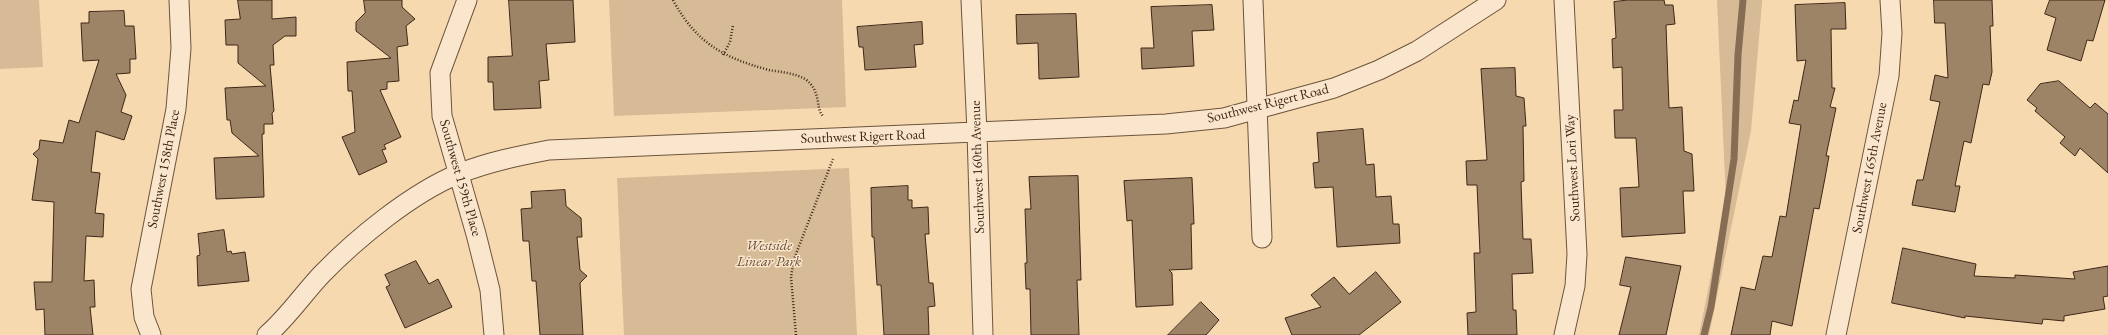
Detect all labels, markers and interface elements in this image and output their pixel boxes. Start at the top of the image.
street label: Southwest Rigert Road [1206,81,1330,127]
street label: Southwest 160th Avenue [967,100,989,234]
street label: Southwest 165th Avenue [1849,101,1891,235]
street label: Southwest 158th Place [144,108,184,230]
street label: Southwest Lori Way [1562,114,1584,222]
street label: Southwest 159th Place [435,118,485,238]
street label: Southwest Rigert Road [800,126,926,148]
park label: Westside Linear Park [737,238,801,270]

